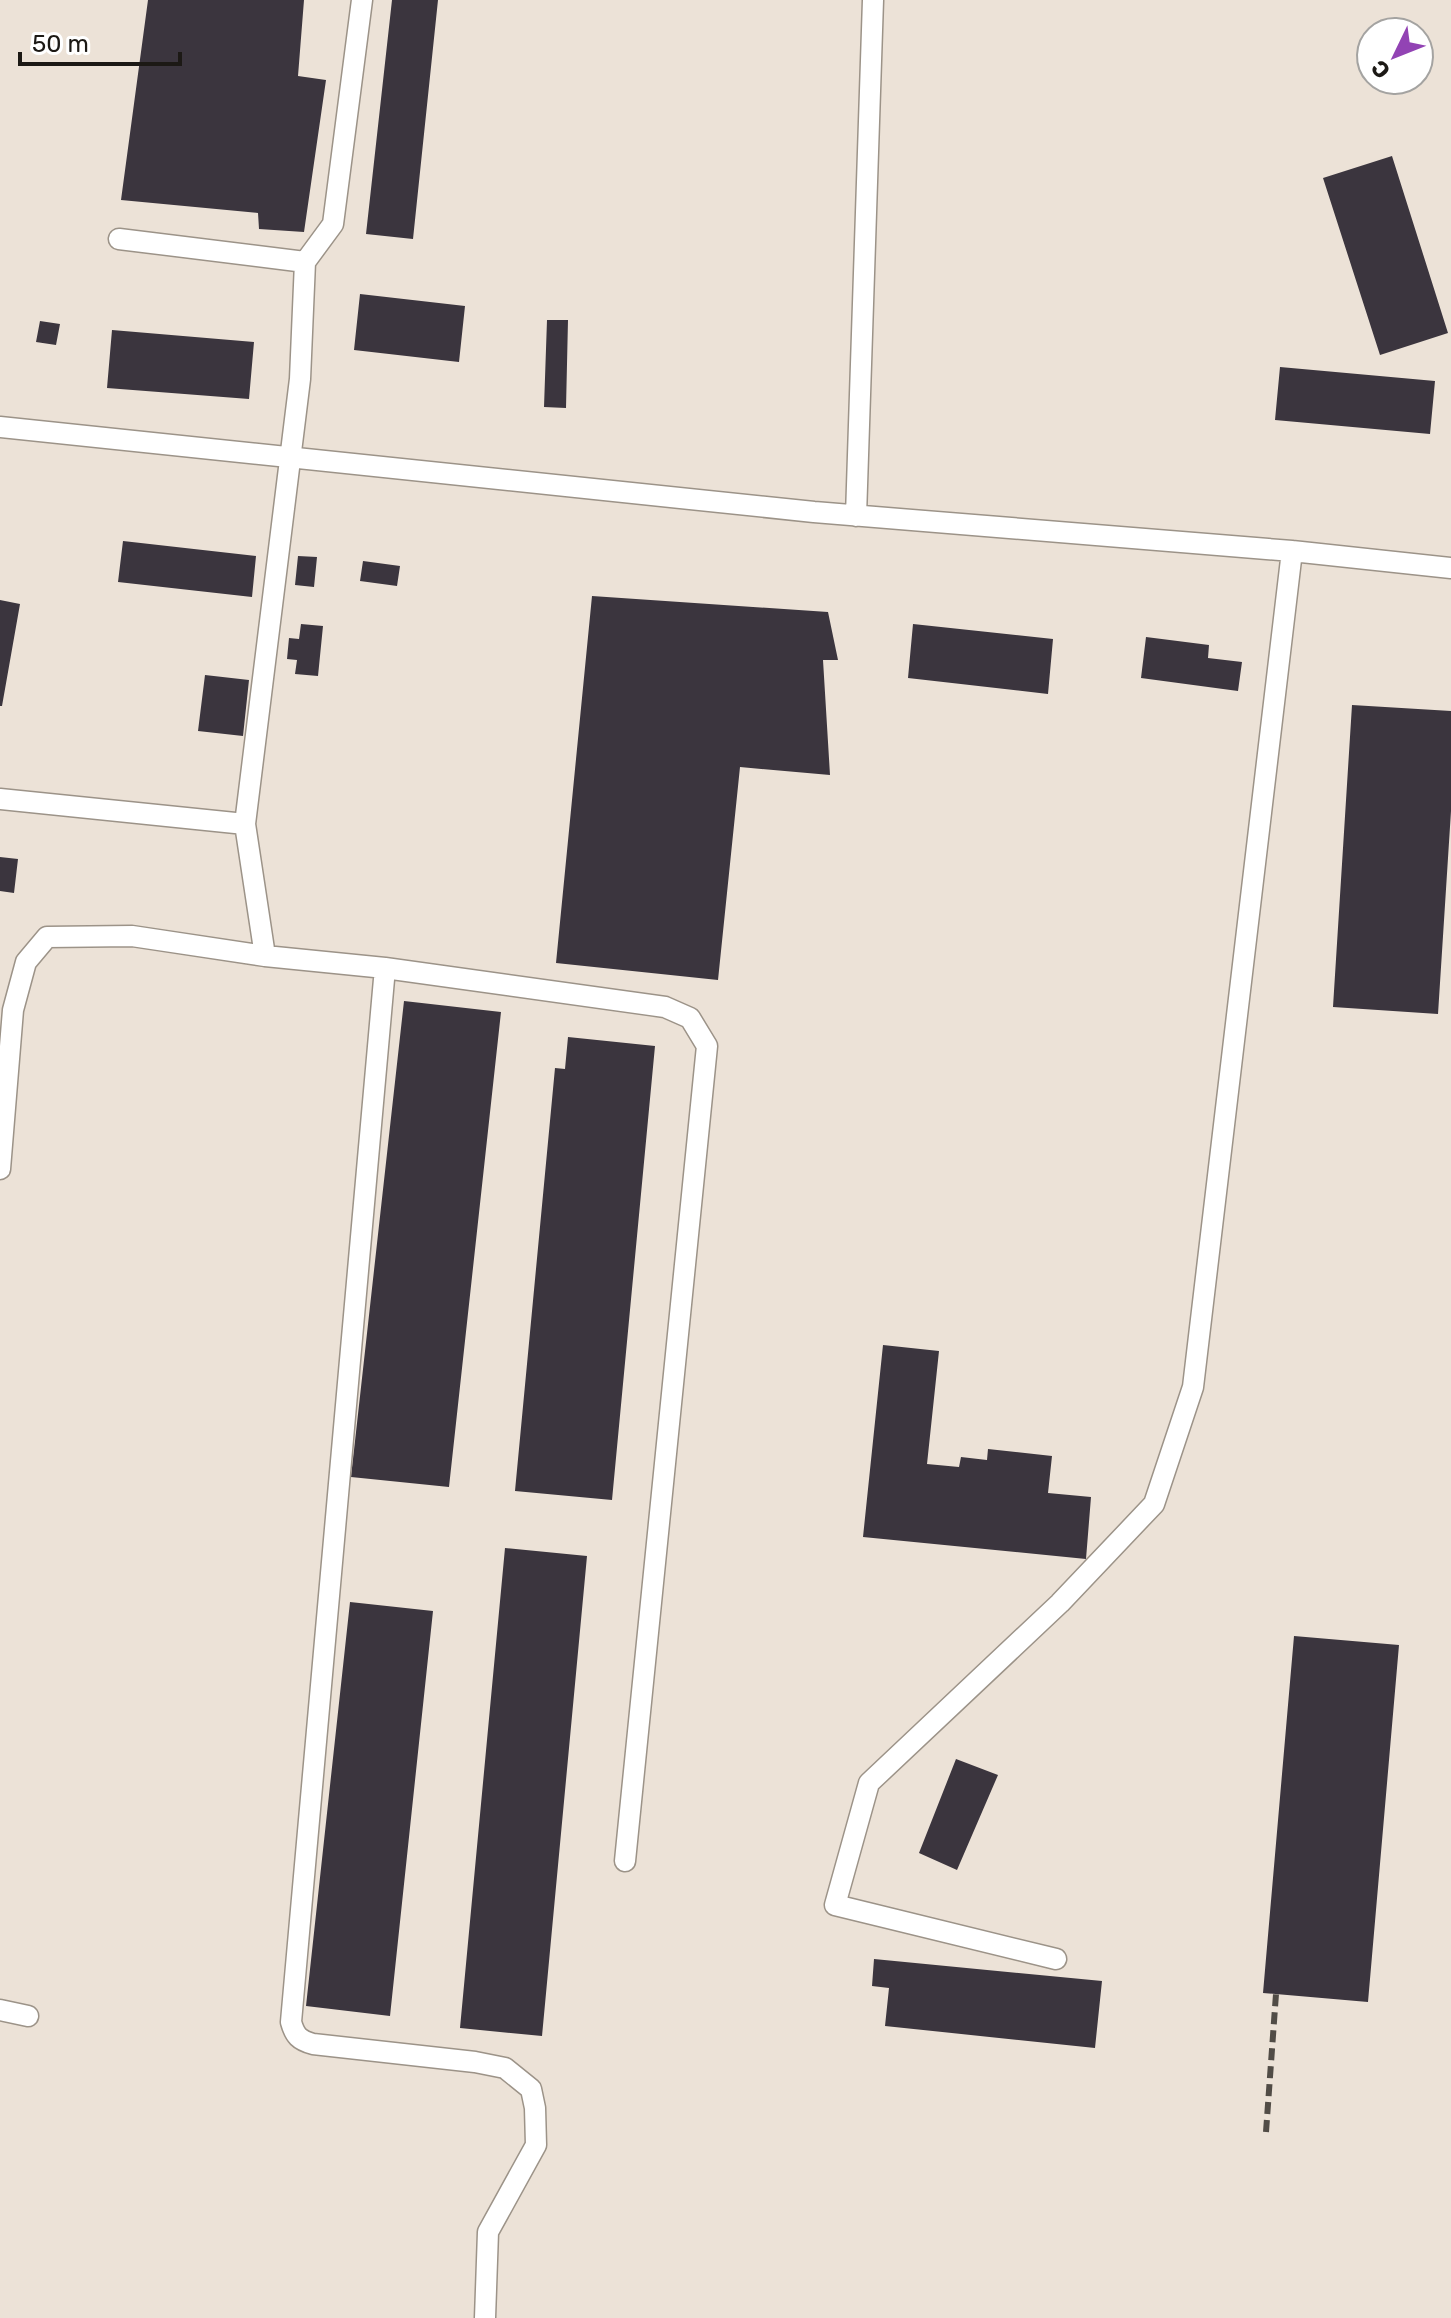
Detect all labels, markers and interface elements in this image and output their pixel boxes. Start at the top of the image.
scale bar [20,16,180,66]
north arrow [1355,16,1435,96]
text: 50 m [32,30,89,58]
text: С [1366,54,1396,84]

